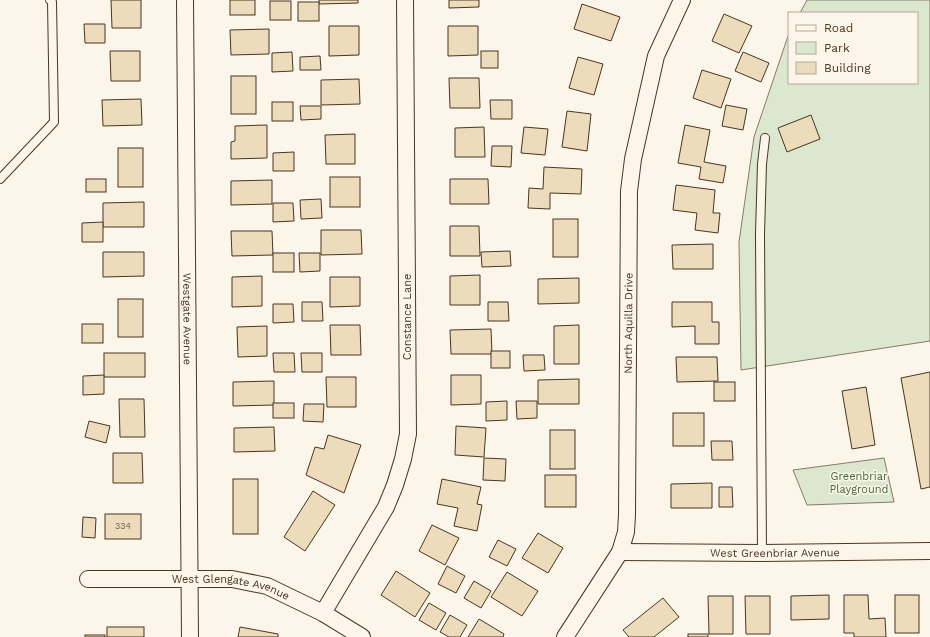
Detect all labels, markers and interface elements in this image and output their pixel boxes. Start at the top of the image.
legend [788,12,918,84]
text: Road [824,21,853,35]
text: Park [824,41,850,55]
text: Building [824,61,871,75]
street label: North Aquilla Drive [621,272,635,374]
street label: Westgate Avenue [181,273,194,365]
street label: Constance Lane [401,274,414,360]
park label: Greenbriar Playground [830,470,888,496]
house number: 334 [115,521,131,531]
street label: West Greenbriar Avenue [710,546,840,560]
street label: West Glengate Avenue [172,573,292,602]

